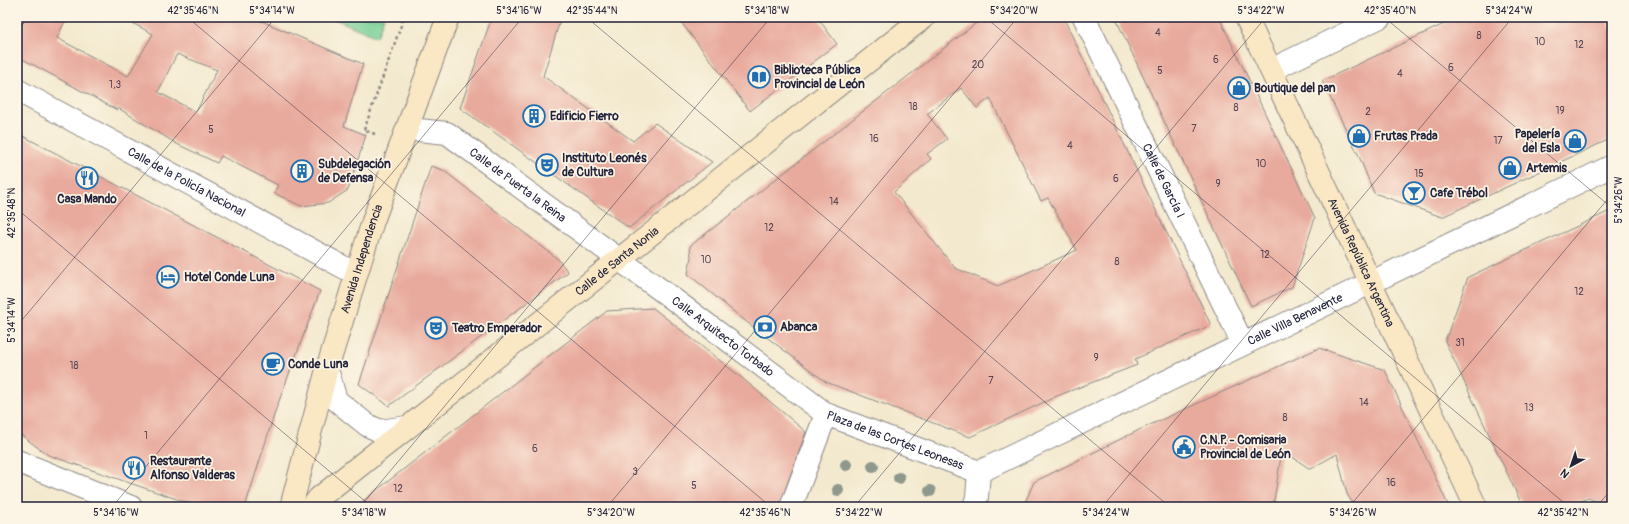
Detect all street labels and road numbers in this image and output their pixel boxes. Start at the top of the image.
street label: Calle de García I [1139,141,1188,220]
street label: Calle de la Policía Nacional [125,144,248,221]
street label: Calle de Puerta la Reina [466,145,569,226]
street label: Avenida República Argentina [1324,196,1398,330]
street label: Avenida Independencia [338,202,387,316]
street label: Calle de Santa Nonia [572,223,662,299]
street label: Calle Villa Benavente [1245,290,1345,349]
street label: Calle Arquitecto Torbado [668,293,777,381]
street label: Plaza de las Cortes Leonesas [824,408,966,474]

